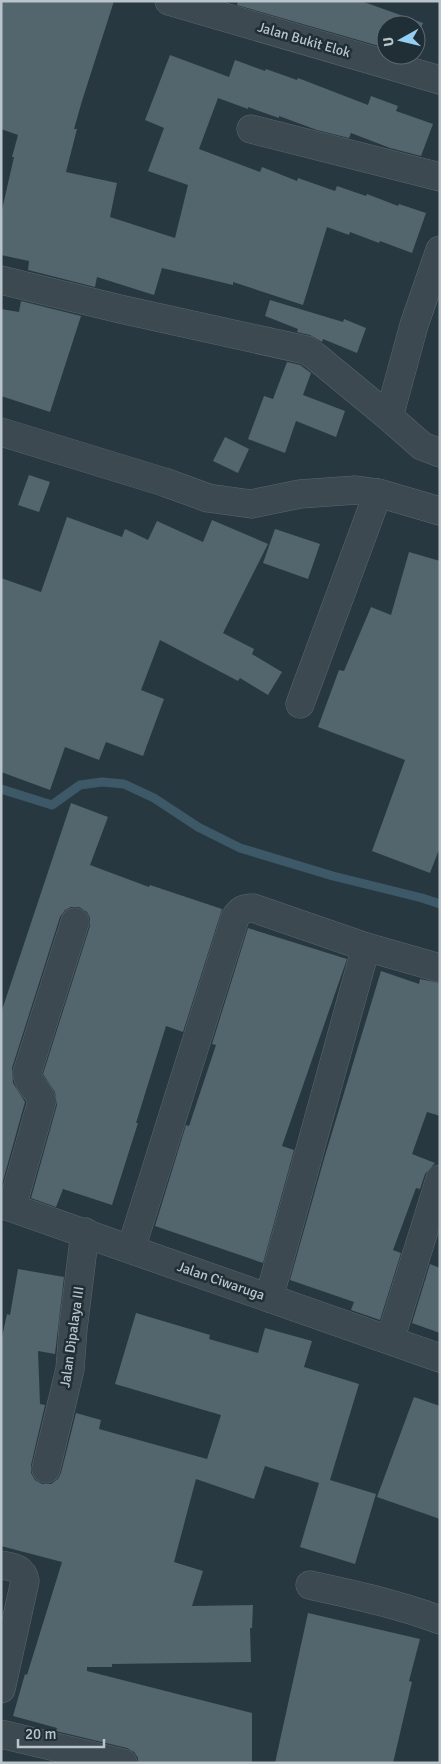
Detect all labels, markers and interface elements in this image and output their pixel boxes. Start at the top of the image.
north arrow [376,15,426,65]
street label: Jalan Bukit Elok [256,19,352,61]
text: U [380,36,398,48]
street label: Jalan Ciwaruga [175,1258,267,1304]
street label: Jalan Dipalaya III [56,1285,88,1389]
scale bar [18,1716,104,1748]
text: 20 m [25,1725,56,1743]

